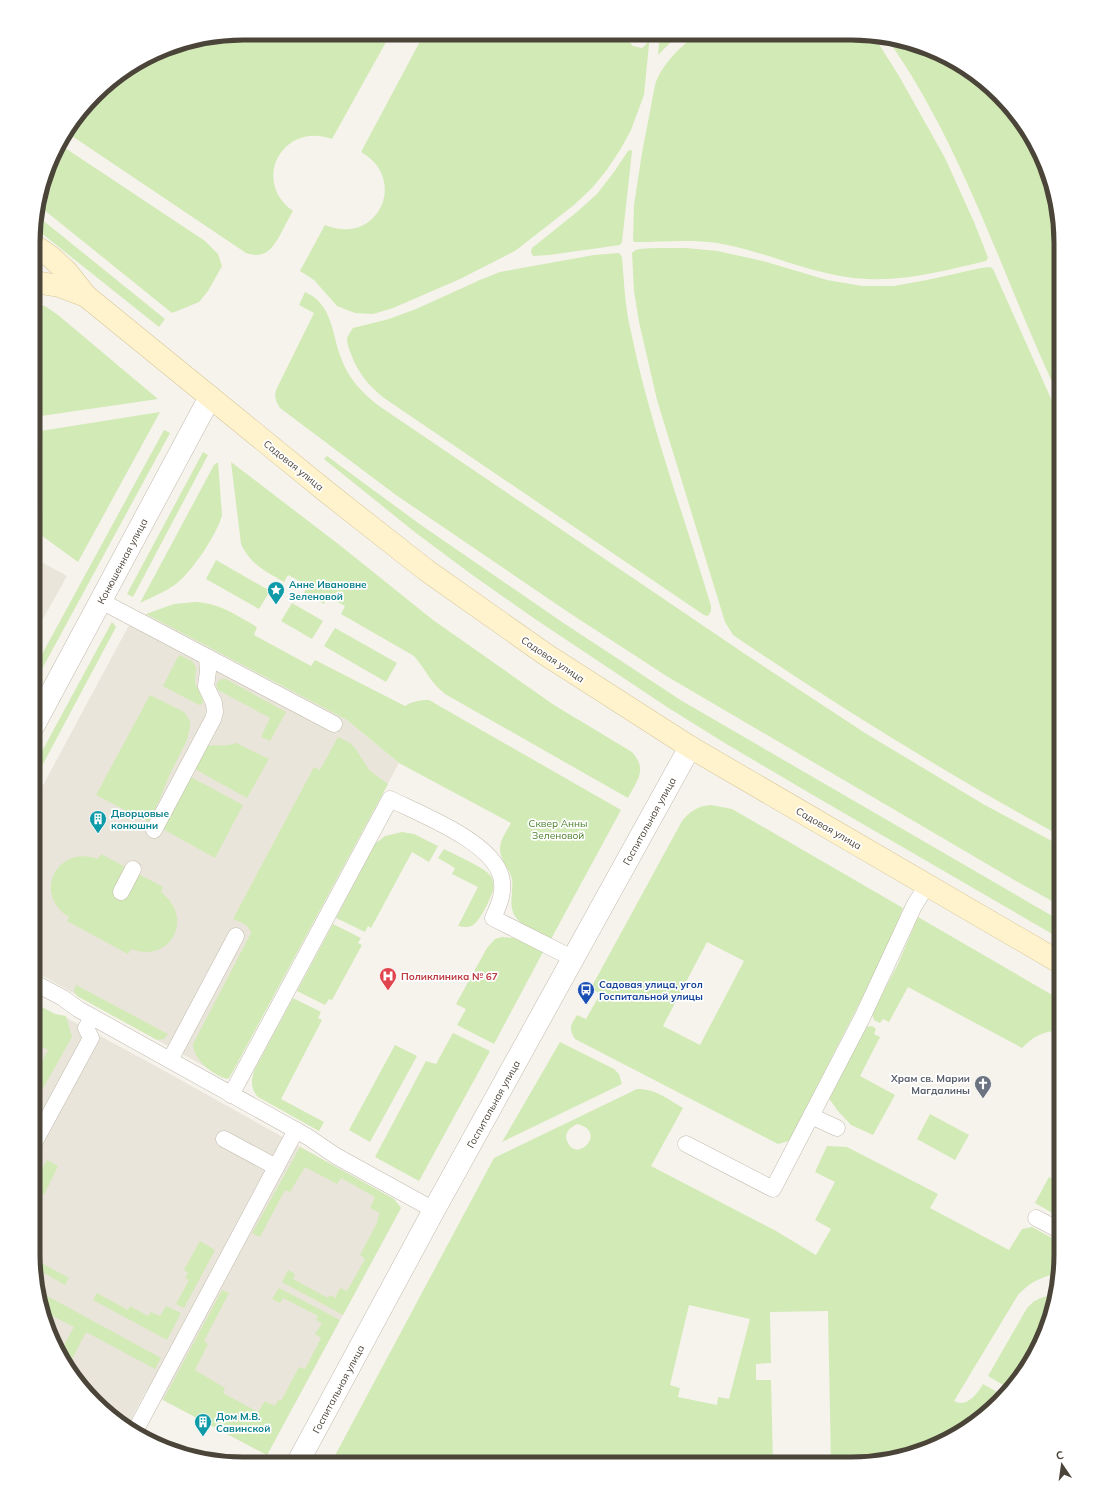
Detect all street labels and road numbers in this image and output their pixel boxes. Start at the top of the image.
street label: Садовая улица [261,437,326,494]
street label: Конюшенная улица [94,516,151,606]
street label: Садовая улица [519,633,587,685]
street label: Госпитальная улица [620,775,679,867]
street label: Садовая улица [794,804,864,852]
street label: Госпитальная улица [464,1058,523,1150]
street label: Госпитальная улица [310,1343,367,1436]

